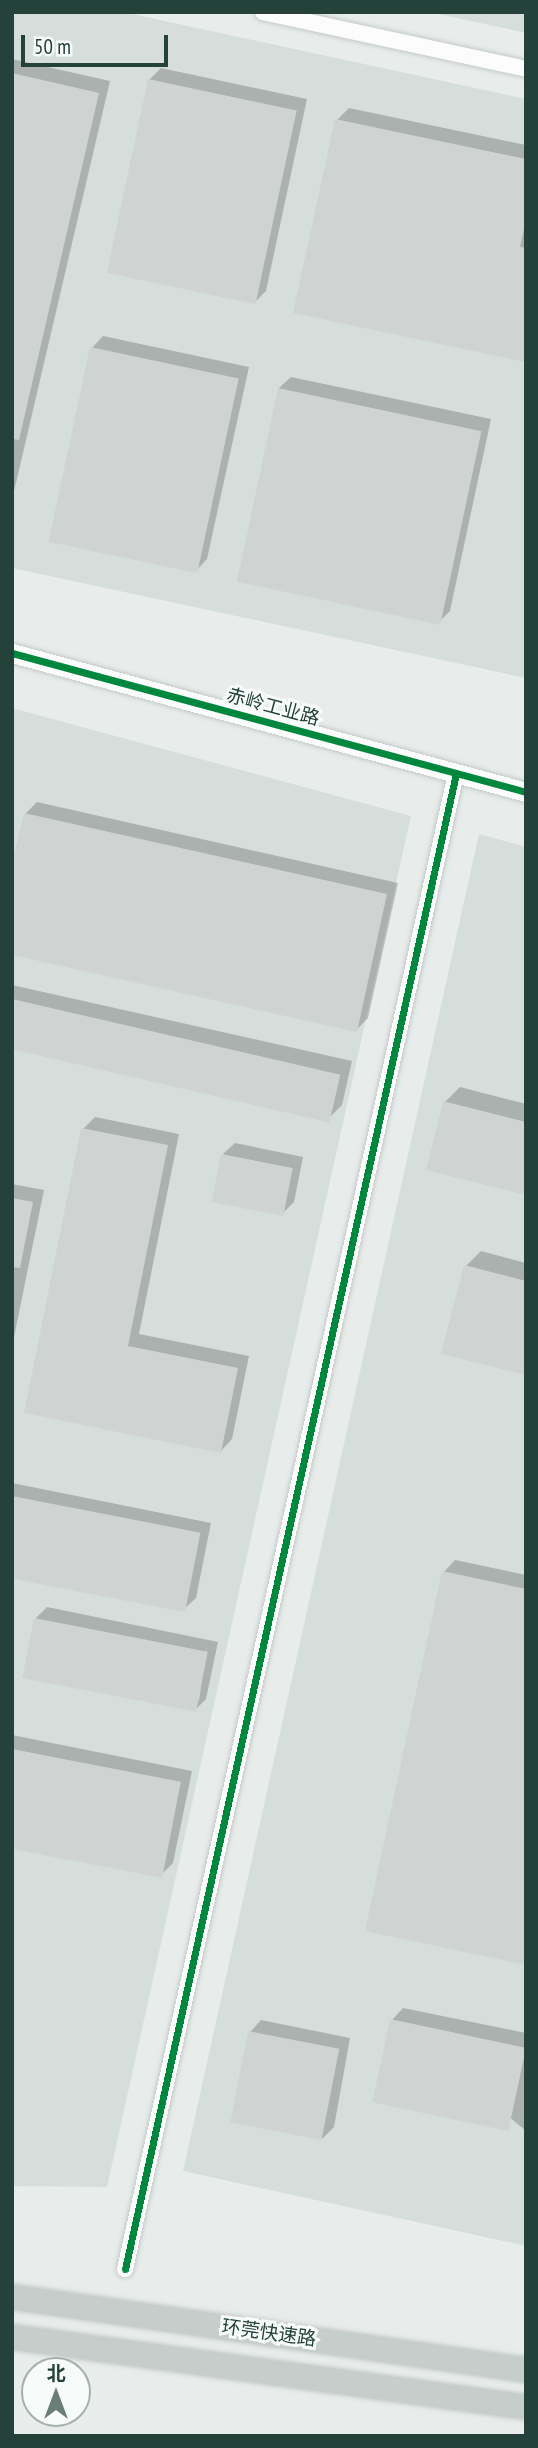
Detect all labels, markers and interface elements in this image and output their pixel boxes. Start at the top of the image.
scale bar [24,21,172,65]
text: 50 m [34,33,71,60]
street label: 赤岭工业路 [224,684,322,730]
street label: 环莞快速路 [220,2315,318,2351]
north arrow [21,2357,91,2427]
text: 北 [46,2361,66,2385]

